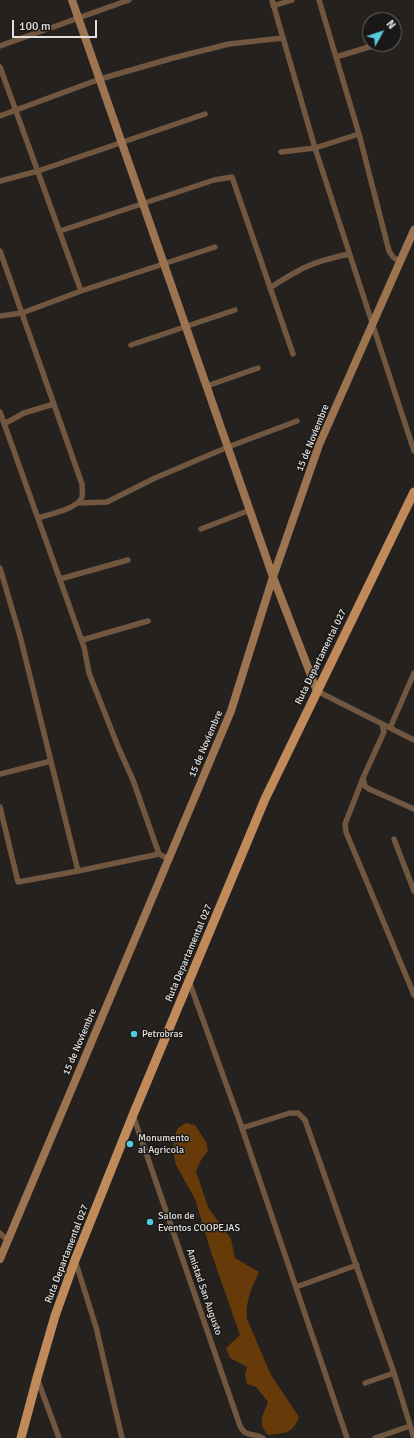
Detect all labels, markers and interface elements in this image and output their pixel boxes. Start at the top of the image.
scale bar [14,12,99,38]
north arrow [362,12,402,52]
text: N [383,17,398,32]
text: 100 m [19,19,51,34]
street label: 15 de Noviembre [294,403,332,473]
street label: Ruta Departamental 027 [293,607,349,707]
street label: 15 de Noviembre [187,709,225,779]
street label: Ruta Departamental 027 [163,902,215,1004]
street label: 15 de Noviembre [61,1007,99,1077]
place label: Petrobras [142,1028,183,1040]
marker: Petrobras [129,1029,139,1039]
place label: Monumento al Agricola [138,1132,189,1156]
marker: Monumento al Agricola [125,1139,135,1149]
street label: Ruta Departamental 027 [43,1203,91,1305]
place label: Salon de Eventos COOPEJAS [158,1210,240,1234]
marker: Salon de Eventos COOPEJAS [145,1217,155,1227]
street label: Amistad San Augusto [184,1247,224,1337]

